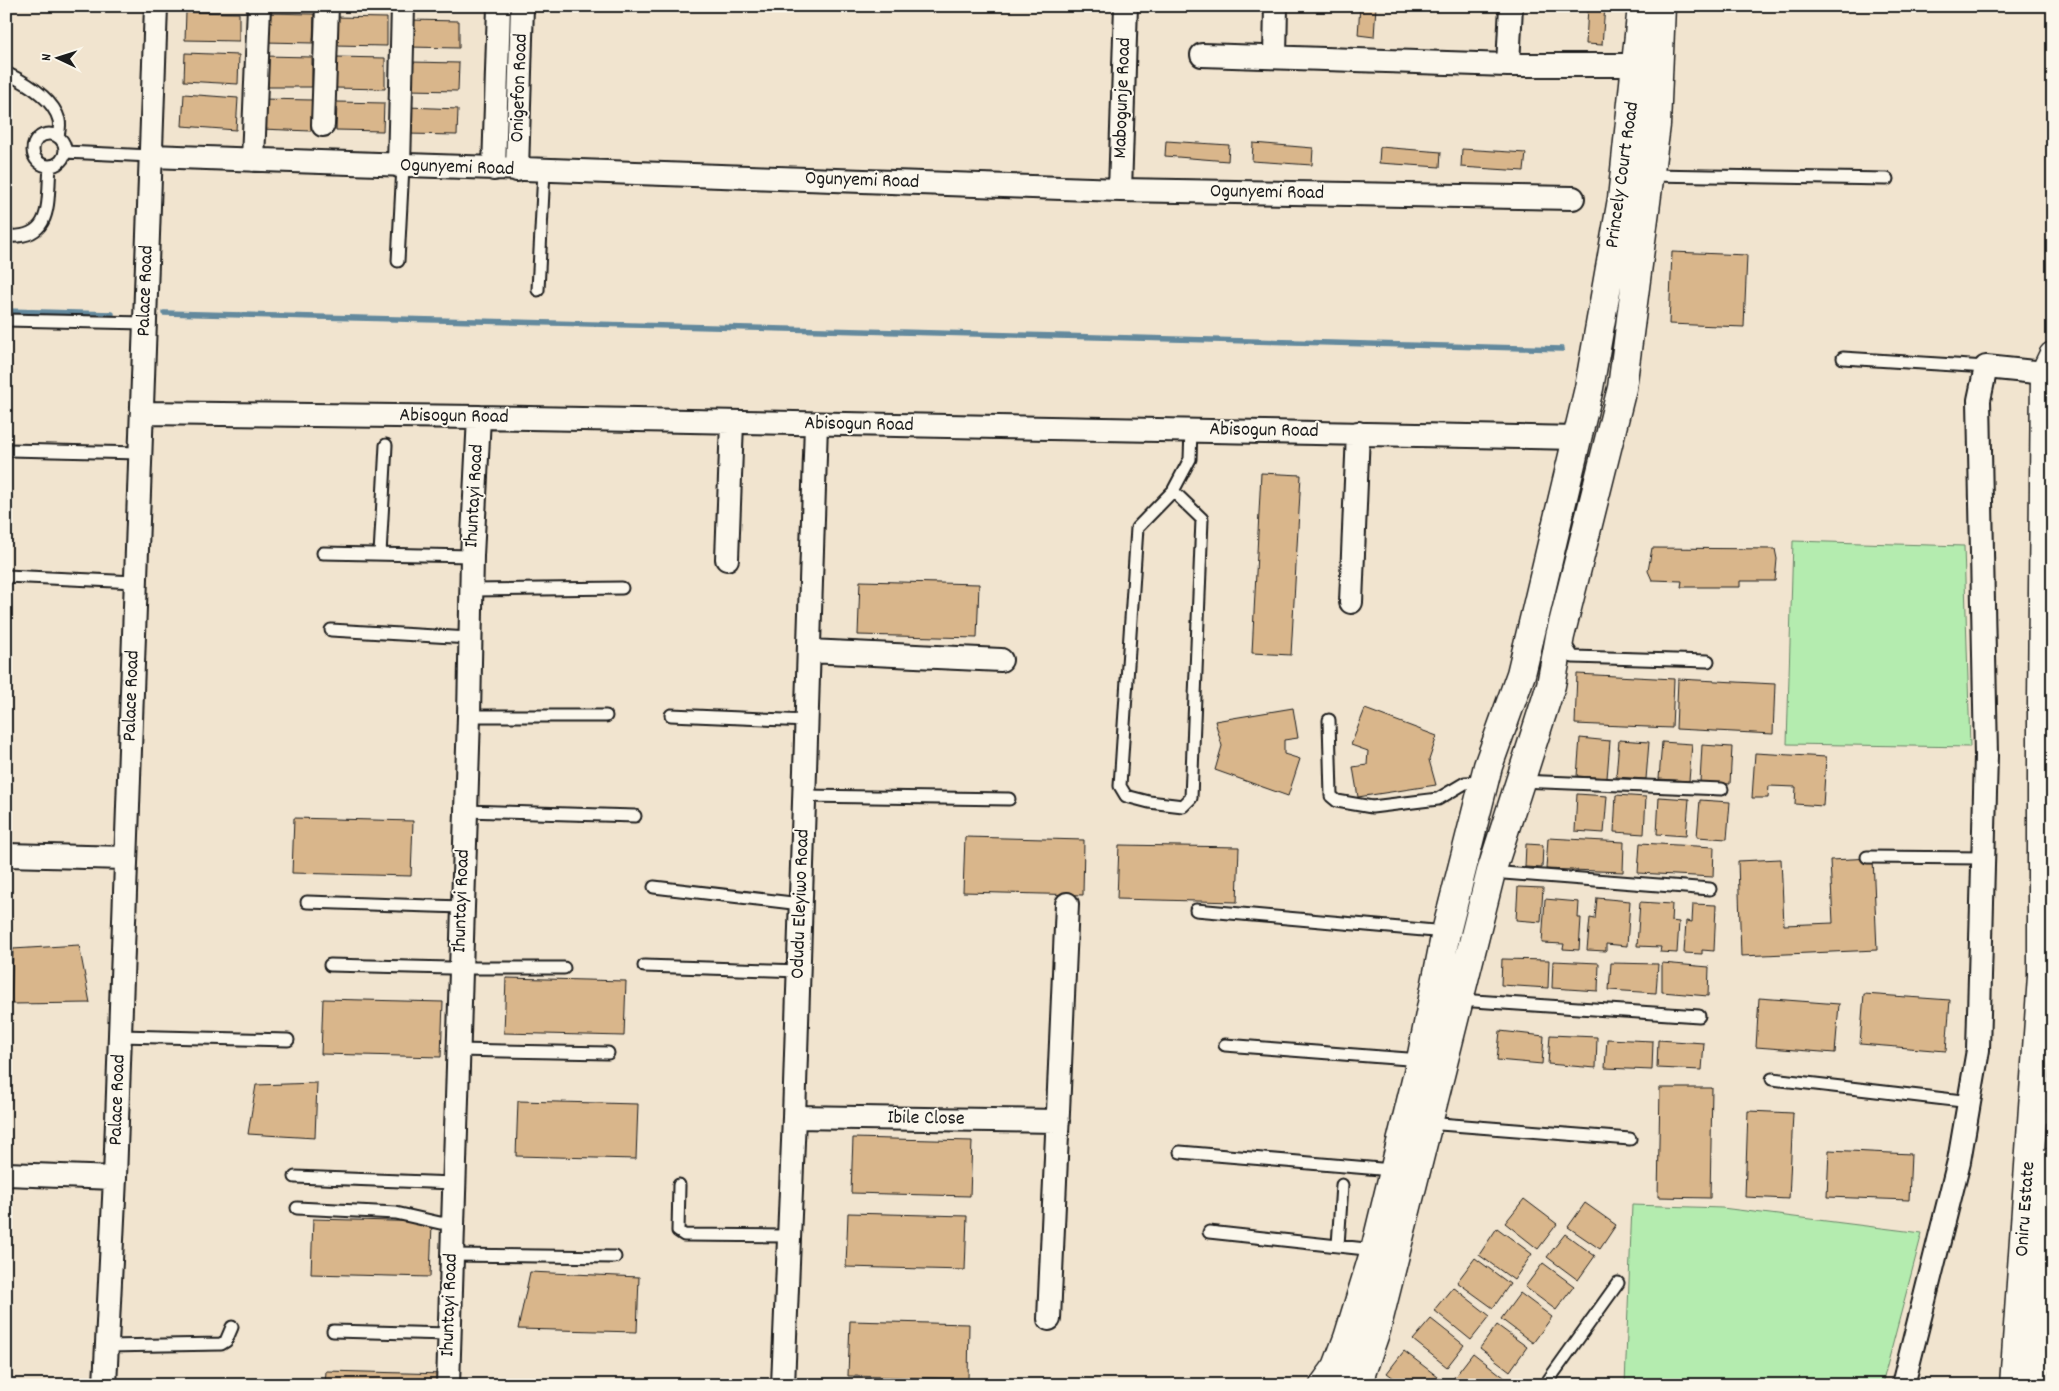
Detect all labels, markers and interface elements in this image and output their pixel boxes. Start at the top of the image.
north arrow [32,32,82,82]
street label: Onigefon Road [504,33,536,143]
street label: Mabogunje Road [1107,37,1139,159]
text: N [37,53,57,61]
street label: Princely Court Road [1599,100,1647,250]
street label: Ogunyemi Road [399,152,515,184]
street label: Ogunyemi Road [804,165,920,197]
street label: Ogunyemi Road [1210,178,1324,208]
street label: Palace Road [130,245,162,337]
street label: Abisogun Road [399,402,509,432]
street label: Abisogun Road [804,410,914,440]
street label: Abisogun Road [1209,416,1319,446]
street label: Ihuntayi Road [458,443,492,549]
street label: Palace Road [116,650,148,742]
street label: Odudu Eleyiwo Road [784,828,818,980]
street label: Ihuntayi Road [446,849,478,953]
street label: Palace Road [102,1054,134,1146]
street label: Ibile Close [887,1104,965,1134]
street label: Oniru Estate [2009,1160,2043,1258]
street label: Ihuntayi Road [434,1253,466,1357]

